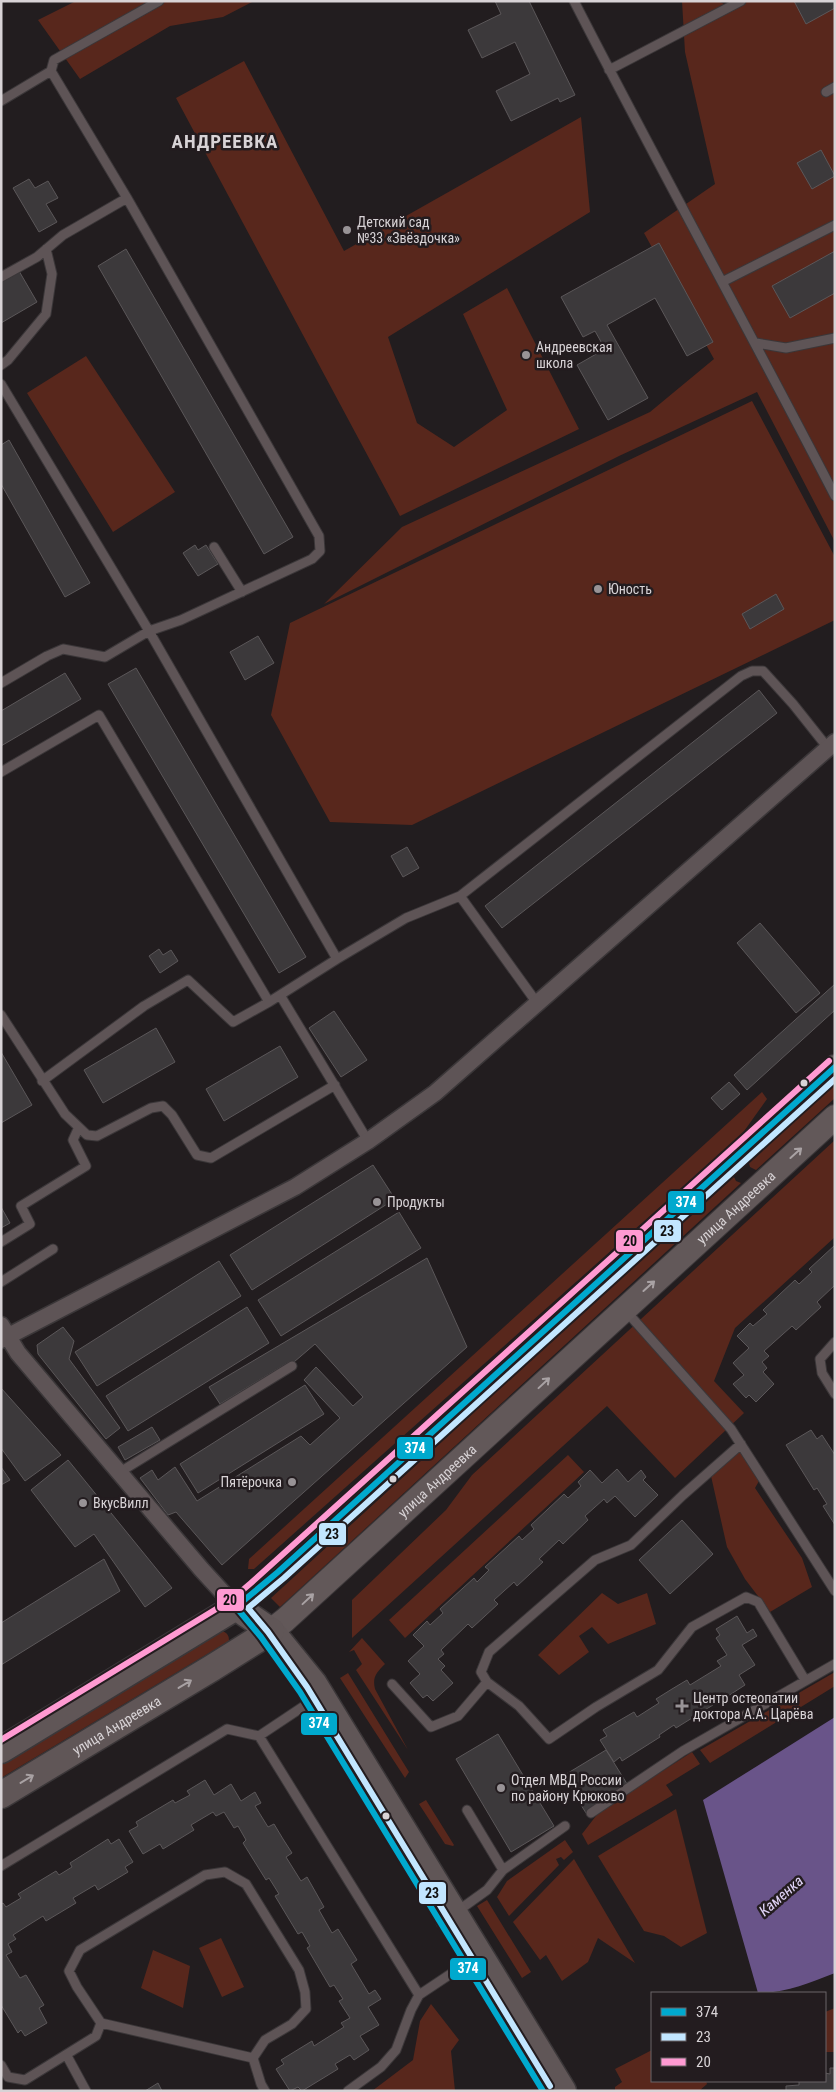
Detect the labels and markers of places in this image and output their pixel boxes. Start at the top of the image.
place label: Детский сад №33 «Звёздочка» [357,214,460,246]
marker: Детский сад №33 «Звёздочка» [341,224,353,236]
place label: Андреевская школа [536,339,612,371]
marker: Андреевская школа [520,349,532,361]
place label: Юность [608,581,652,597]
marker: Юность [592,583,604,595]
unlabelled marker [799,1078,809,1088]
place label: Продукты [387,1194,445,1210]
marker: Продукты [371,1196,383,1208]
place label: Пятёрочка [221,1474,282,1490]
unlabelled marker [388,1474,398,1484]
marker: Пятёрочка [286,1476,298,1488]
place label: ВкусВилл [93,1495,149,1511]
marker: ВкусВилл [77,1497,89,1509]
place label: Центр остеопатии доктора А.А. Царёва [693,1690,813,1722]
marker: Центр остеопатии доктора А.А. Царёва [675,1699,689,1713]
place label: Отдел МВД России по району Крюково [511,1772,624,1804]
marker: Отдел МВД России по району Крюково [495,1782,507,1794]
unlabelled marker [381,1811,391,1821]

